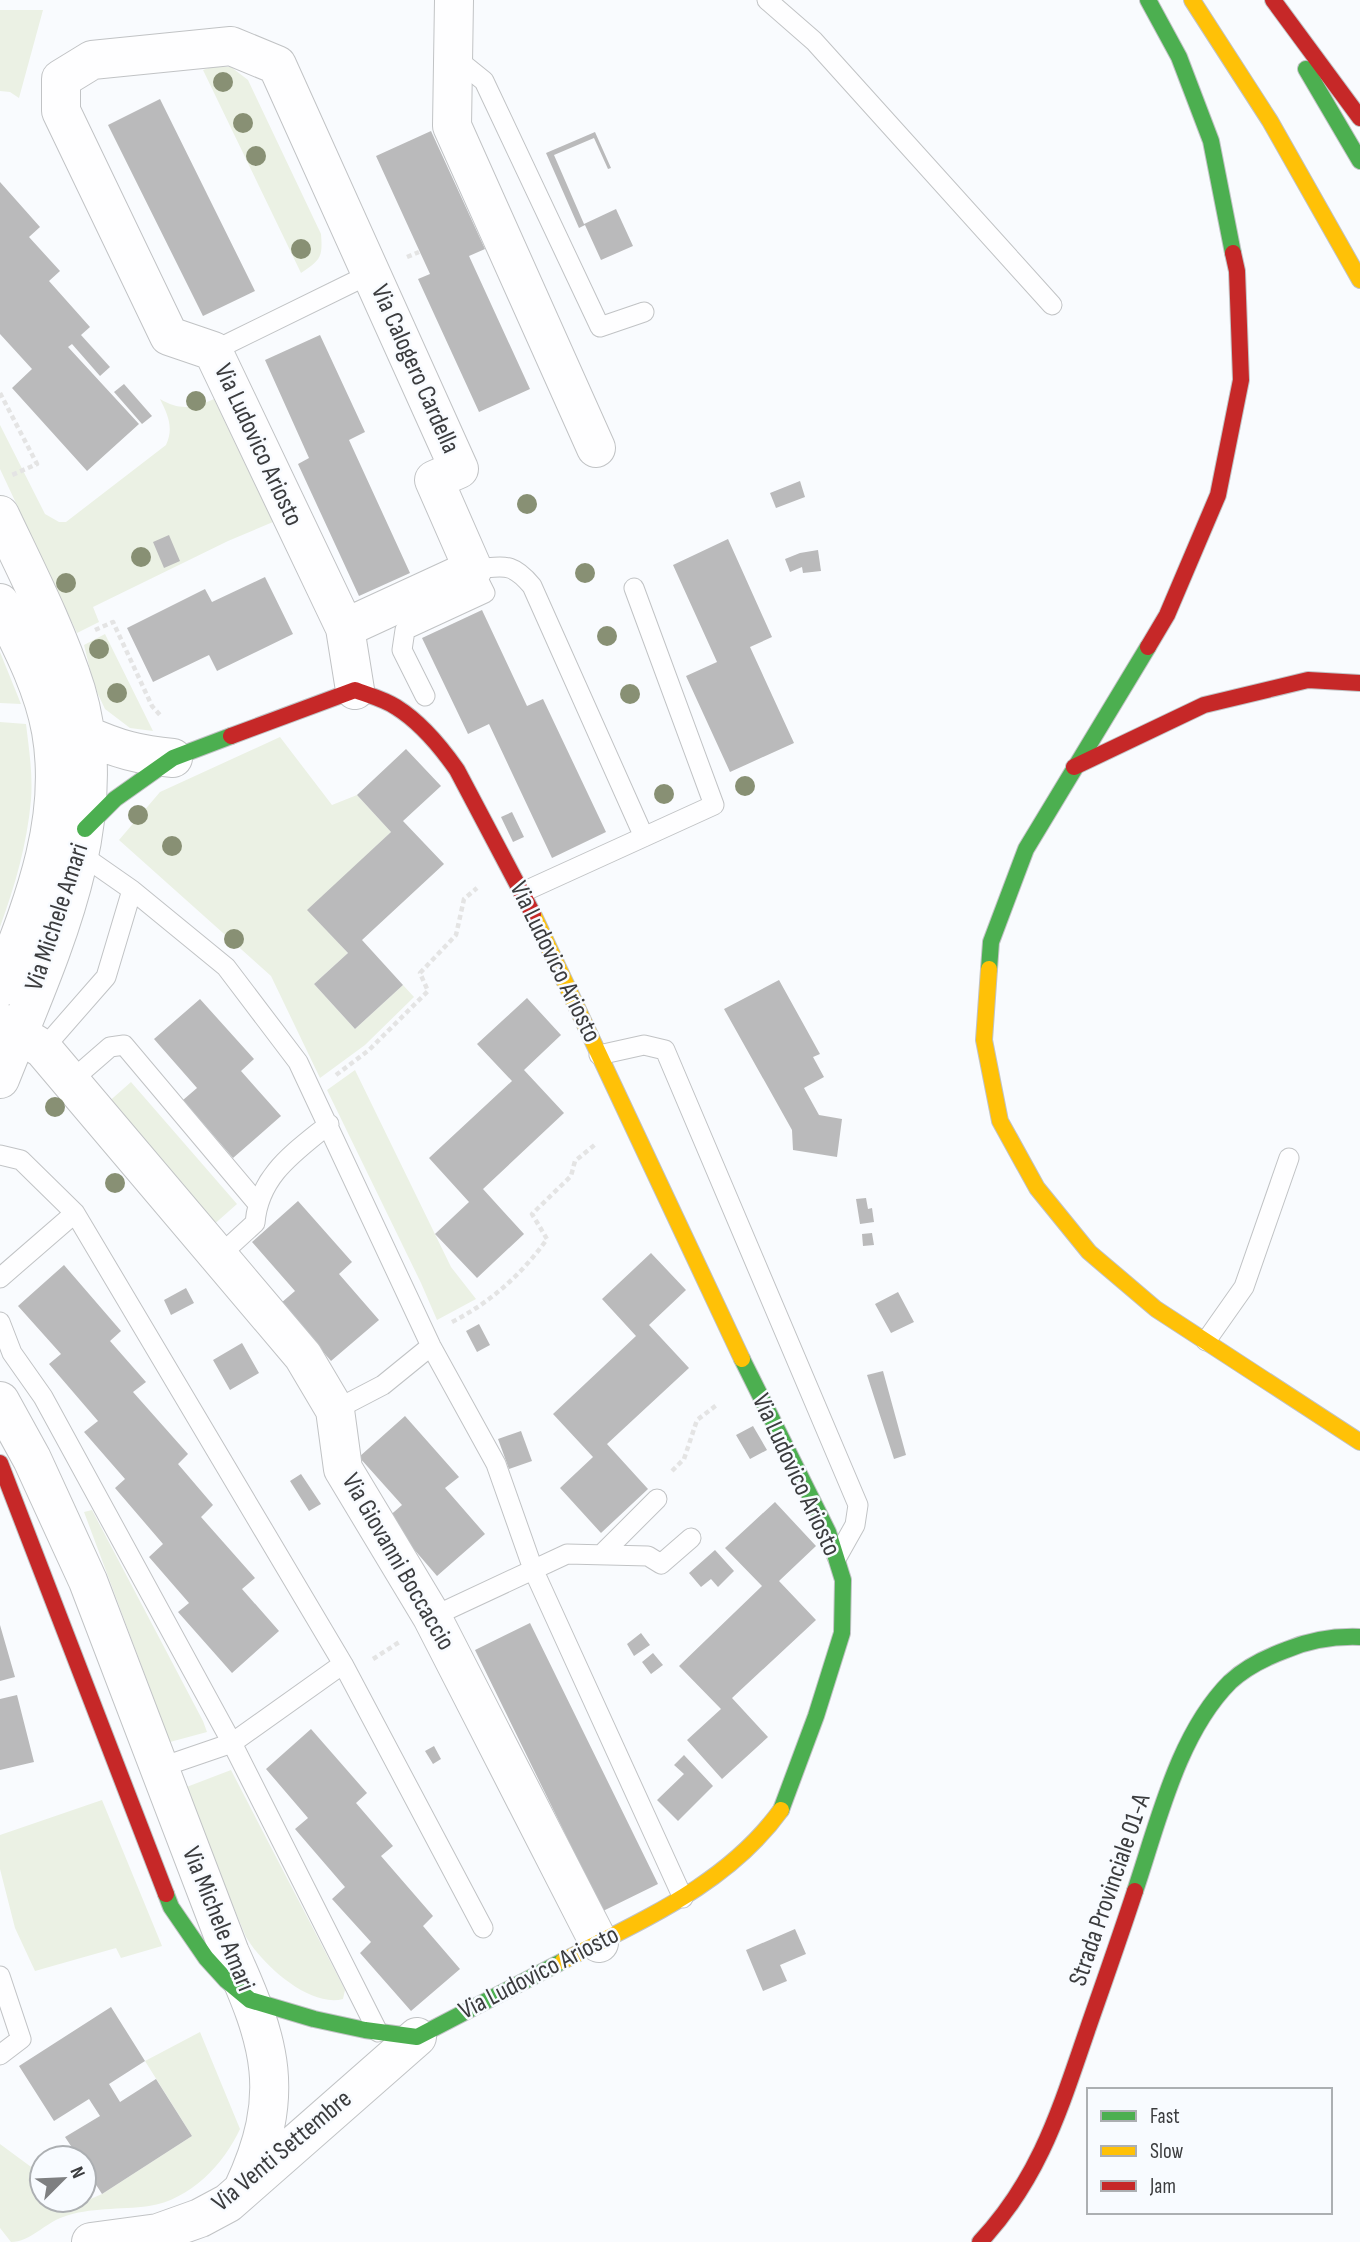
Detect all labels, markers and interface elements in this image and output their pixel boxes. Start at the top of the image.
street label: Via Calogero Cardella [364,280,466,458]
street label: Via Ludovico Ariosto [207,359,309,531]
street label: Via Michele Amari [19,839,95,995]
street label: Via Ludovico Ariosto [503,876,607,1048]
street label: Via Ludovico Ariosto [745,1389,847,1561]
street label: Via Giovanni Boccaccio [335,1468,461,1656]
street label: Strada Provinciale 01-A [1063,1789,1158,1990]
street label: Via Michele Amari [175,1842,261,1996]
street label: Via Ludovico Ariosto [454,1919,624,2027]
street label: Via Venti Settembre [206,2084,358,2218]
legend [1087,2088,1332,2214]
text: Fast [1150,2104,1180,2129]
text: Slow [1150,2139,1184,2164]
north arrow [28,2144,98,2214]
text: N [65,2163,90,2182]
text: Jam [1149,2174,1176,2199]

